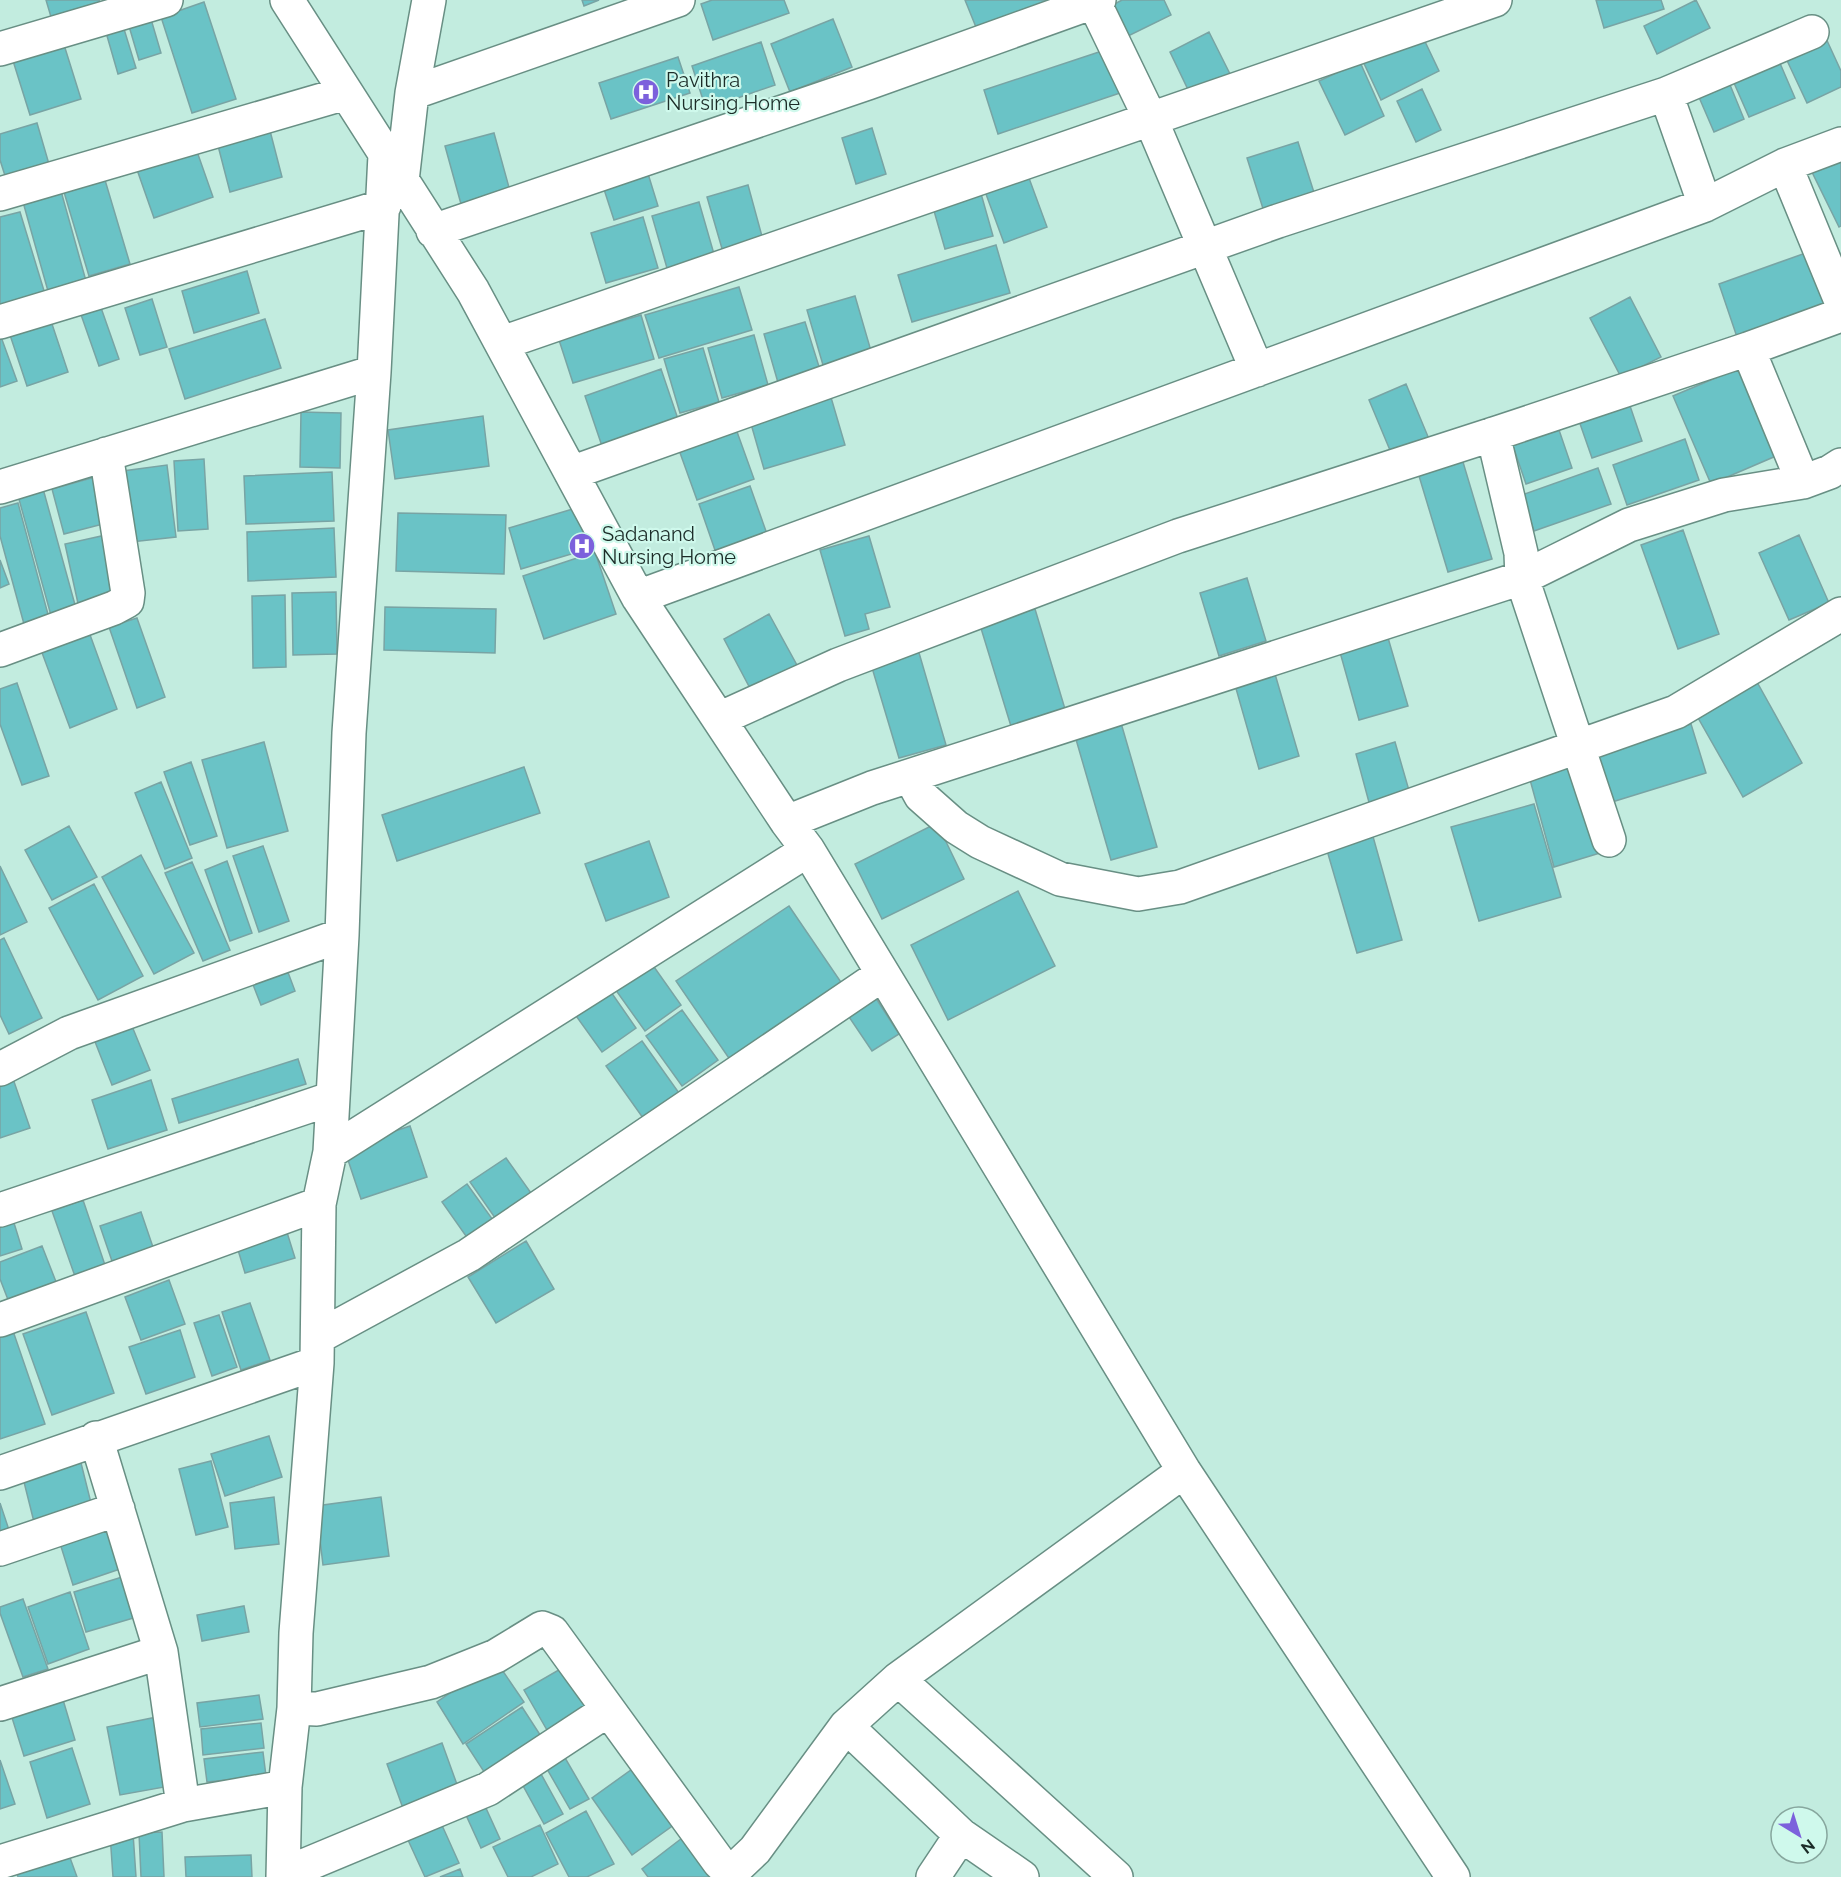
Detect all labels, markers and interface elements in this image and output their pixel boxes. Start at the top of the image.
place label: Pavithra Nursing Home [666,68,800,115]
hospital icon: Pavithra Nursing Home [631,77,661,107]
place label: Sadanand Nursing Home [602,522,736,569]
hospital icon: Sadanand Nursing Home [567,531,597,561]
north arrow [1769,1805,1829,1865]
text: N [1797,1835,1819,1858]

